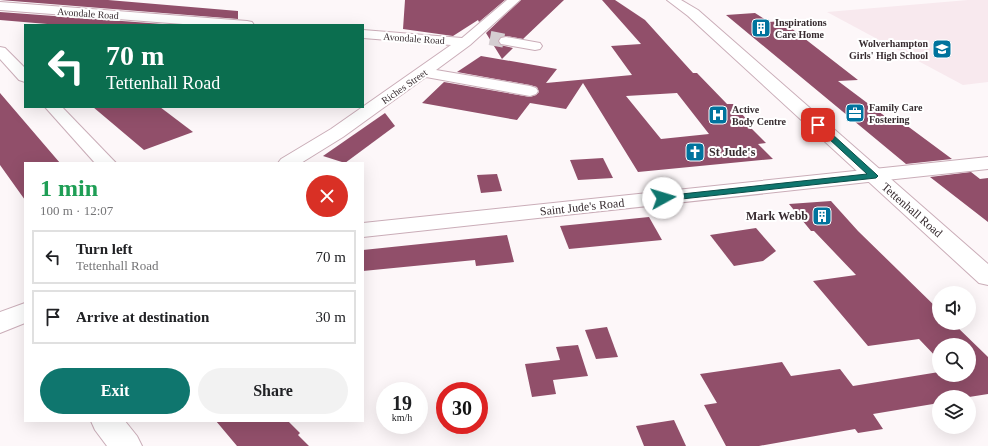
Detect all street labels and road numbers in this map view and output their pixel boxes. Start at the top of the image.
street label: Avondale Road [57,6,119,21]
street label: Avondale Road [383,31,445,46]
street label: Riches Street [379,67,429,106]
street label: Tettenhall Road [879,180,945,240]
street label: Saint Jude's Road [539,196,625,218]

